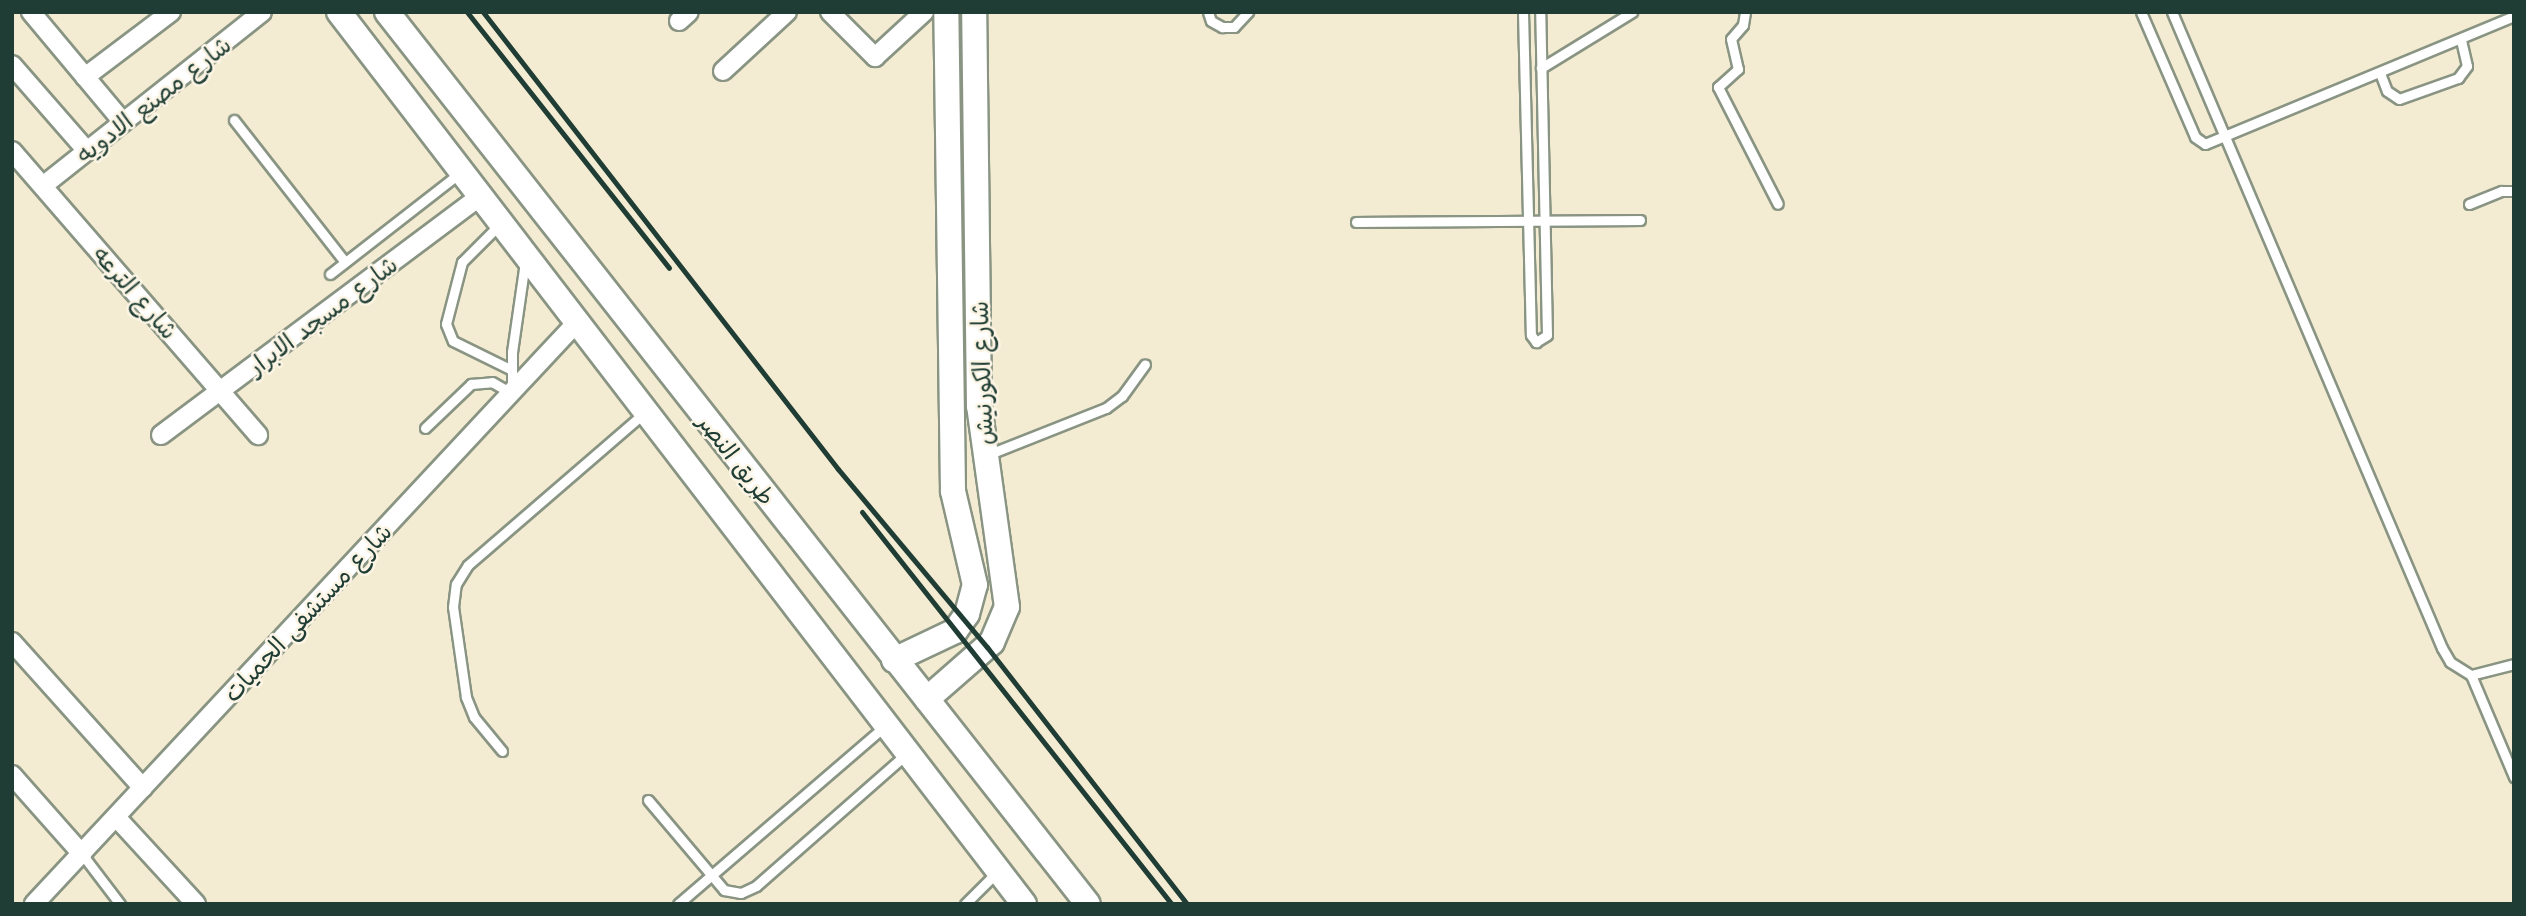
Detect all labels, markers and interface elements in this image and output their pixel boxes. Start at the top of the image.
street label: شارع مصنع الادويه [70,30,236,168]
street label: شارع الترعه [88,239,184,345]
street label: شارع مسجد الابرار [241,249,403,381]
street label: شارع الكورنيش [964,300,998,446]
street label: طريق النصر [692,408,782,510]
street label: شارع مستشفى الحميات [217,517,397,707]

